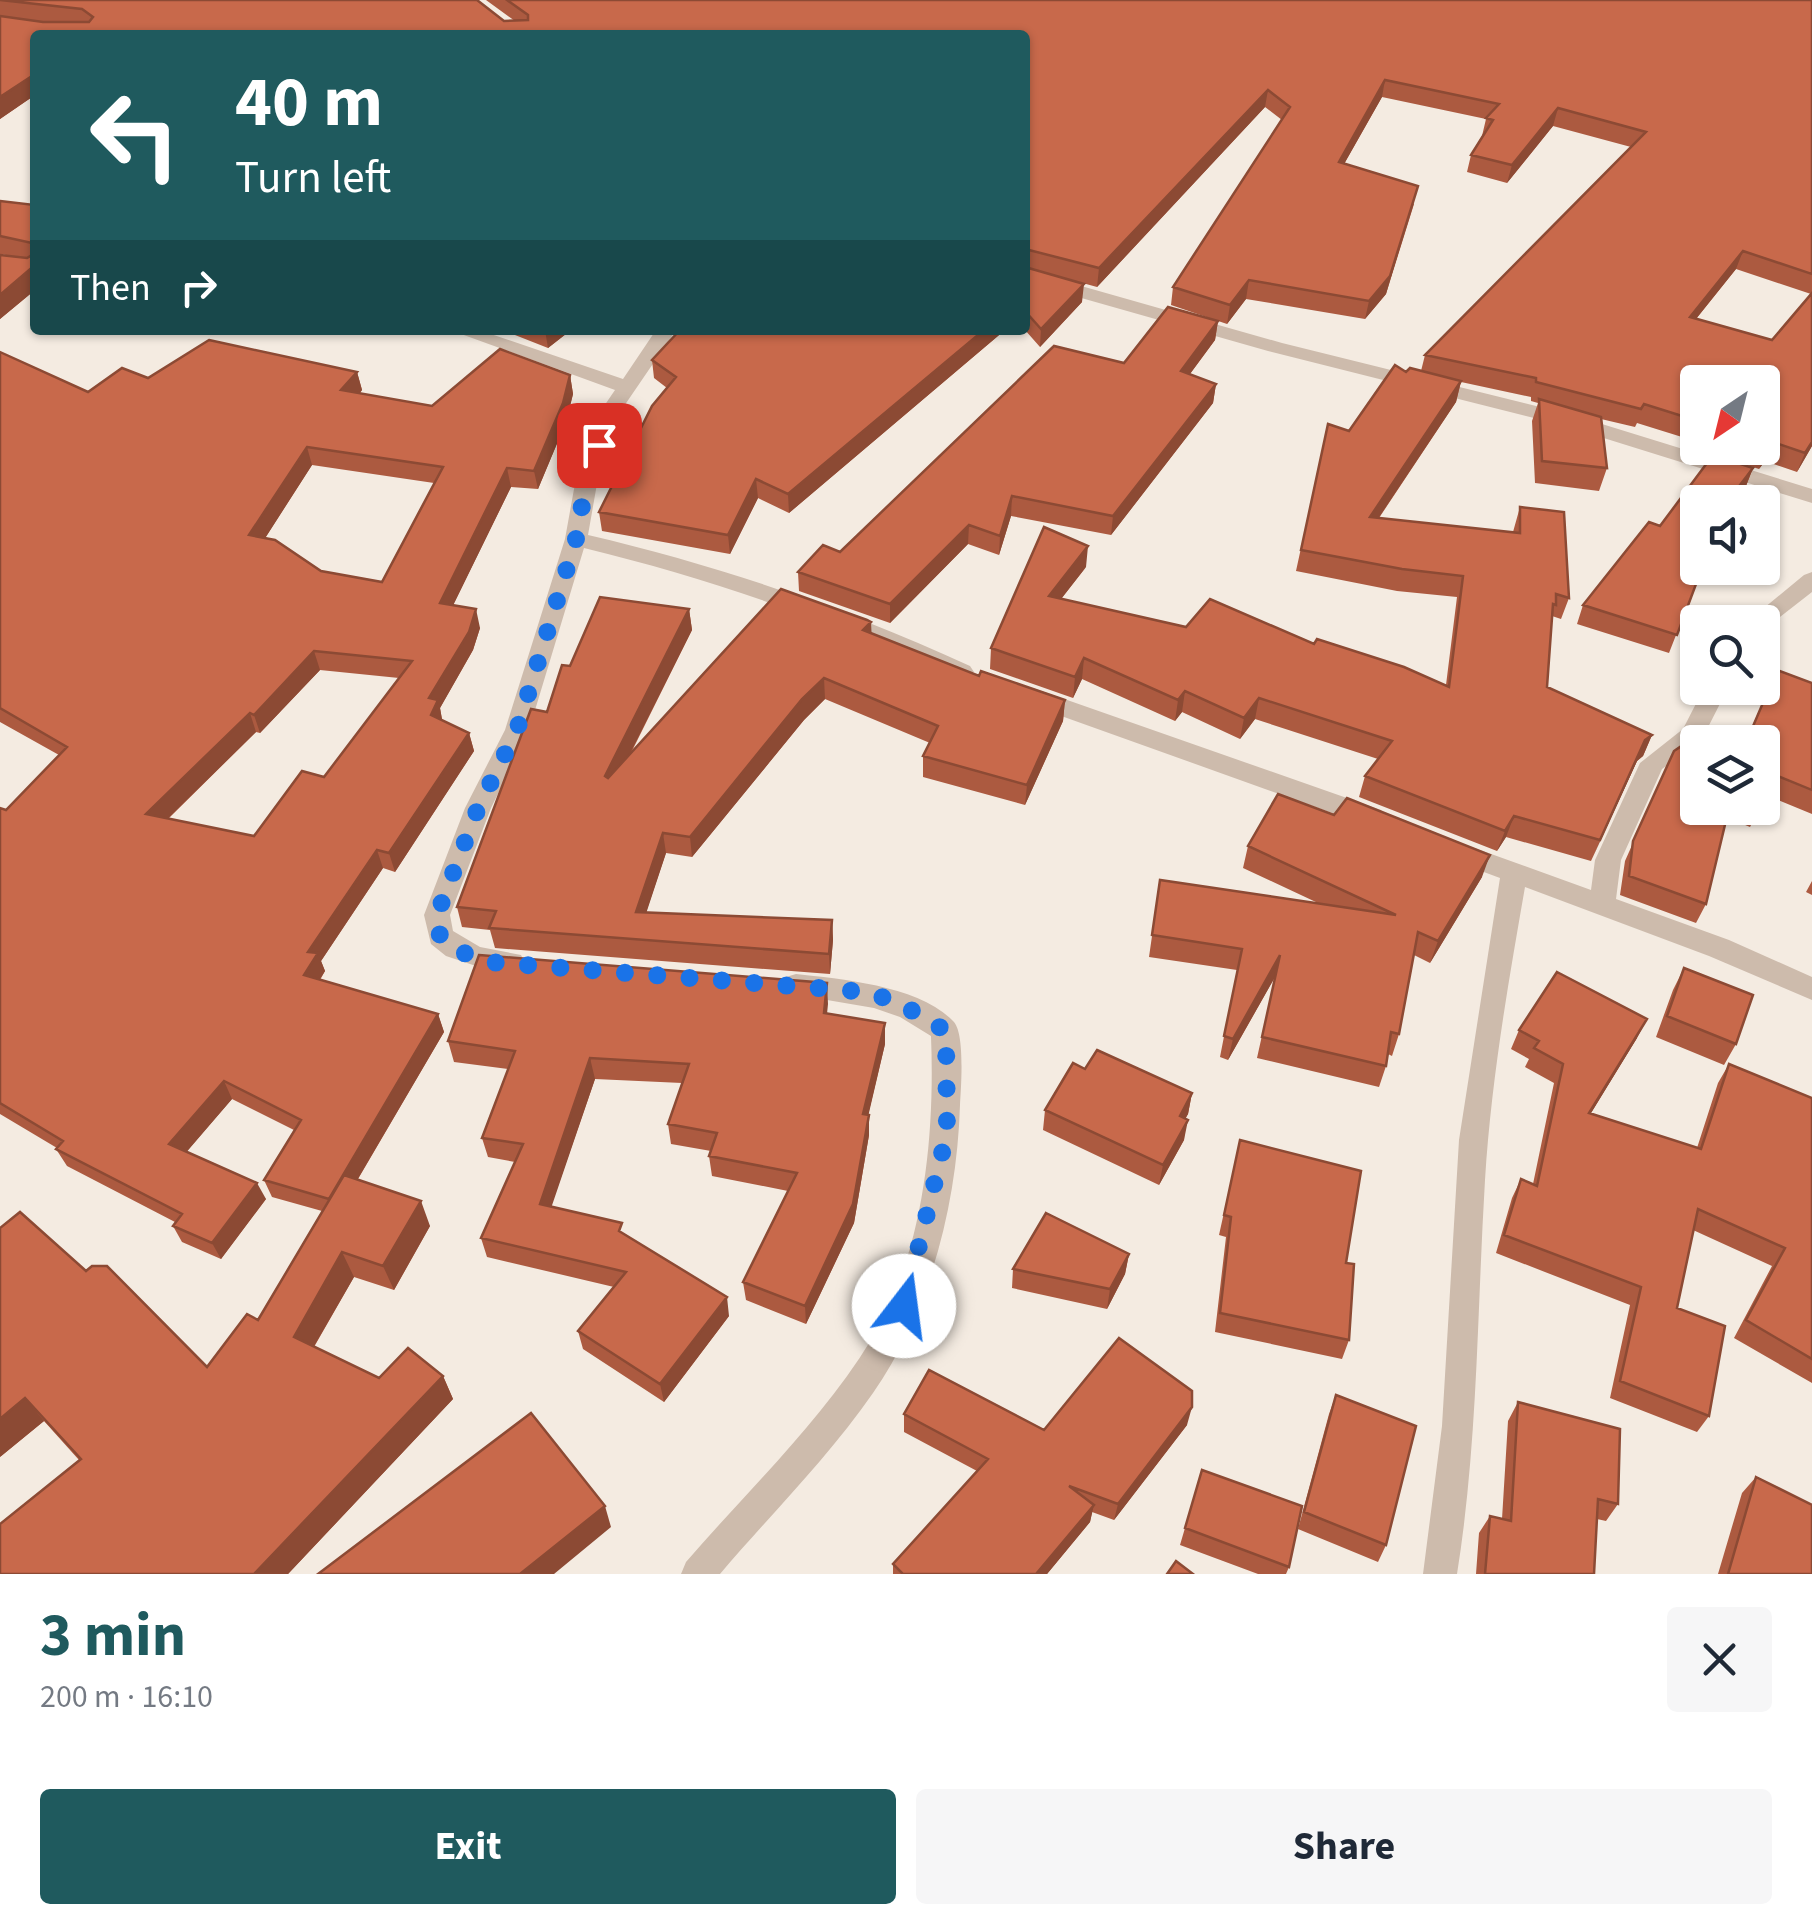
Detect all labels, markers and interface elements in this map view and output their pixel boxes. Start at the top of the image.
text: 40 m [235,53,383,153]
icon: left [70,70,200,200]
text: Turn left [235,146,391,210]
icon: right [171,260,226,315]
text: Then [70,261,151,315]
north arrow [1680,365,1780,465]
map controls [1680,365,1780,825]
pin [557,403,642,488]
icon: arrive [572,418,627,473]
button: sound [1680,485,1780,585]
button: search [1680,605,1780,705]
button: layers [1680,725,1780,825]
position arrow [852,1254,956,1358]
text: 3 min [40,1594,186,1679]
button: close [1667,1607,1772,1712]
text: 200 m · 16:10 [40,1674,213,1720]
button: Exit [40,1789,896,1904]
button: Share [916,1789,1772,1904]

